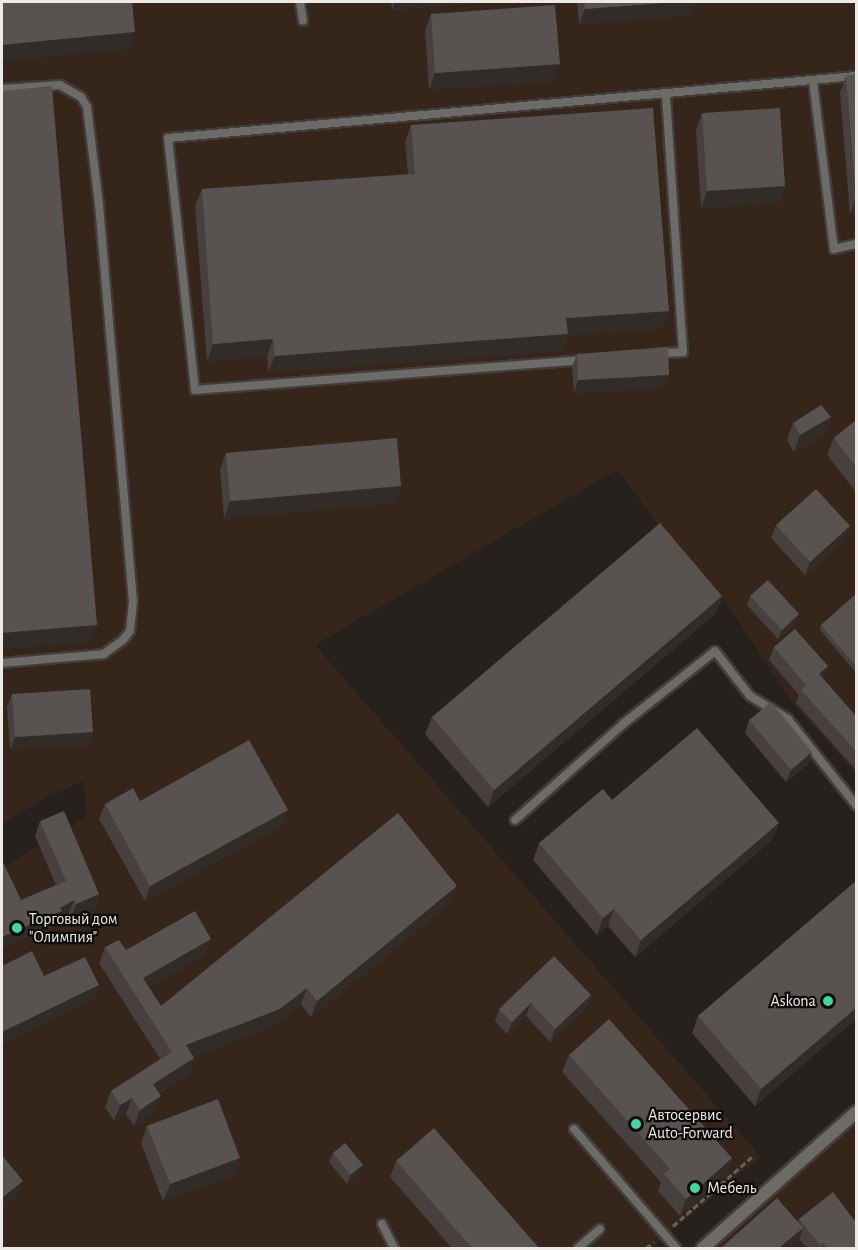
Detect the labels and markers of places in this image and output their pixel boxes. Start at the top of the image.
place label: Торговый дом "Олимпия" [29,909,118,947]
marker: Торговый дом "Олимпия" [10,921,24,935]
place label: Askona [770,991,816,1011]
marker: Askona [821,994,835,1008]
place label: Автосервис Auto-Forward [648,1105,733,1143]
marker: Автосервис Auto-Forward [629,1117,643,1131]
place label: Мебель [707,1178,757,1198]
marker: Мебель [688,1181,702,1195]

